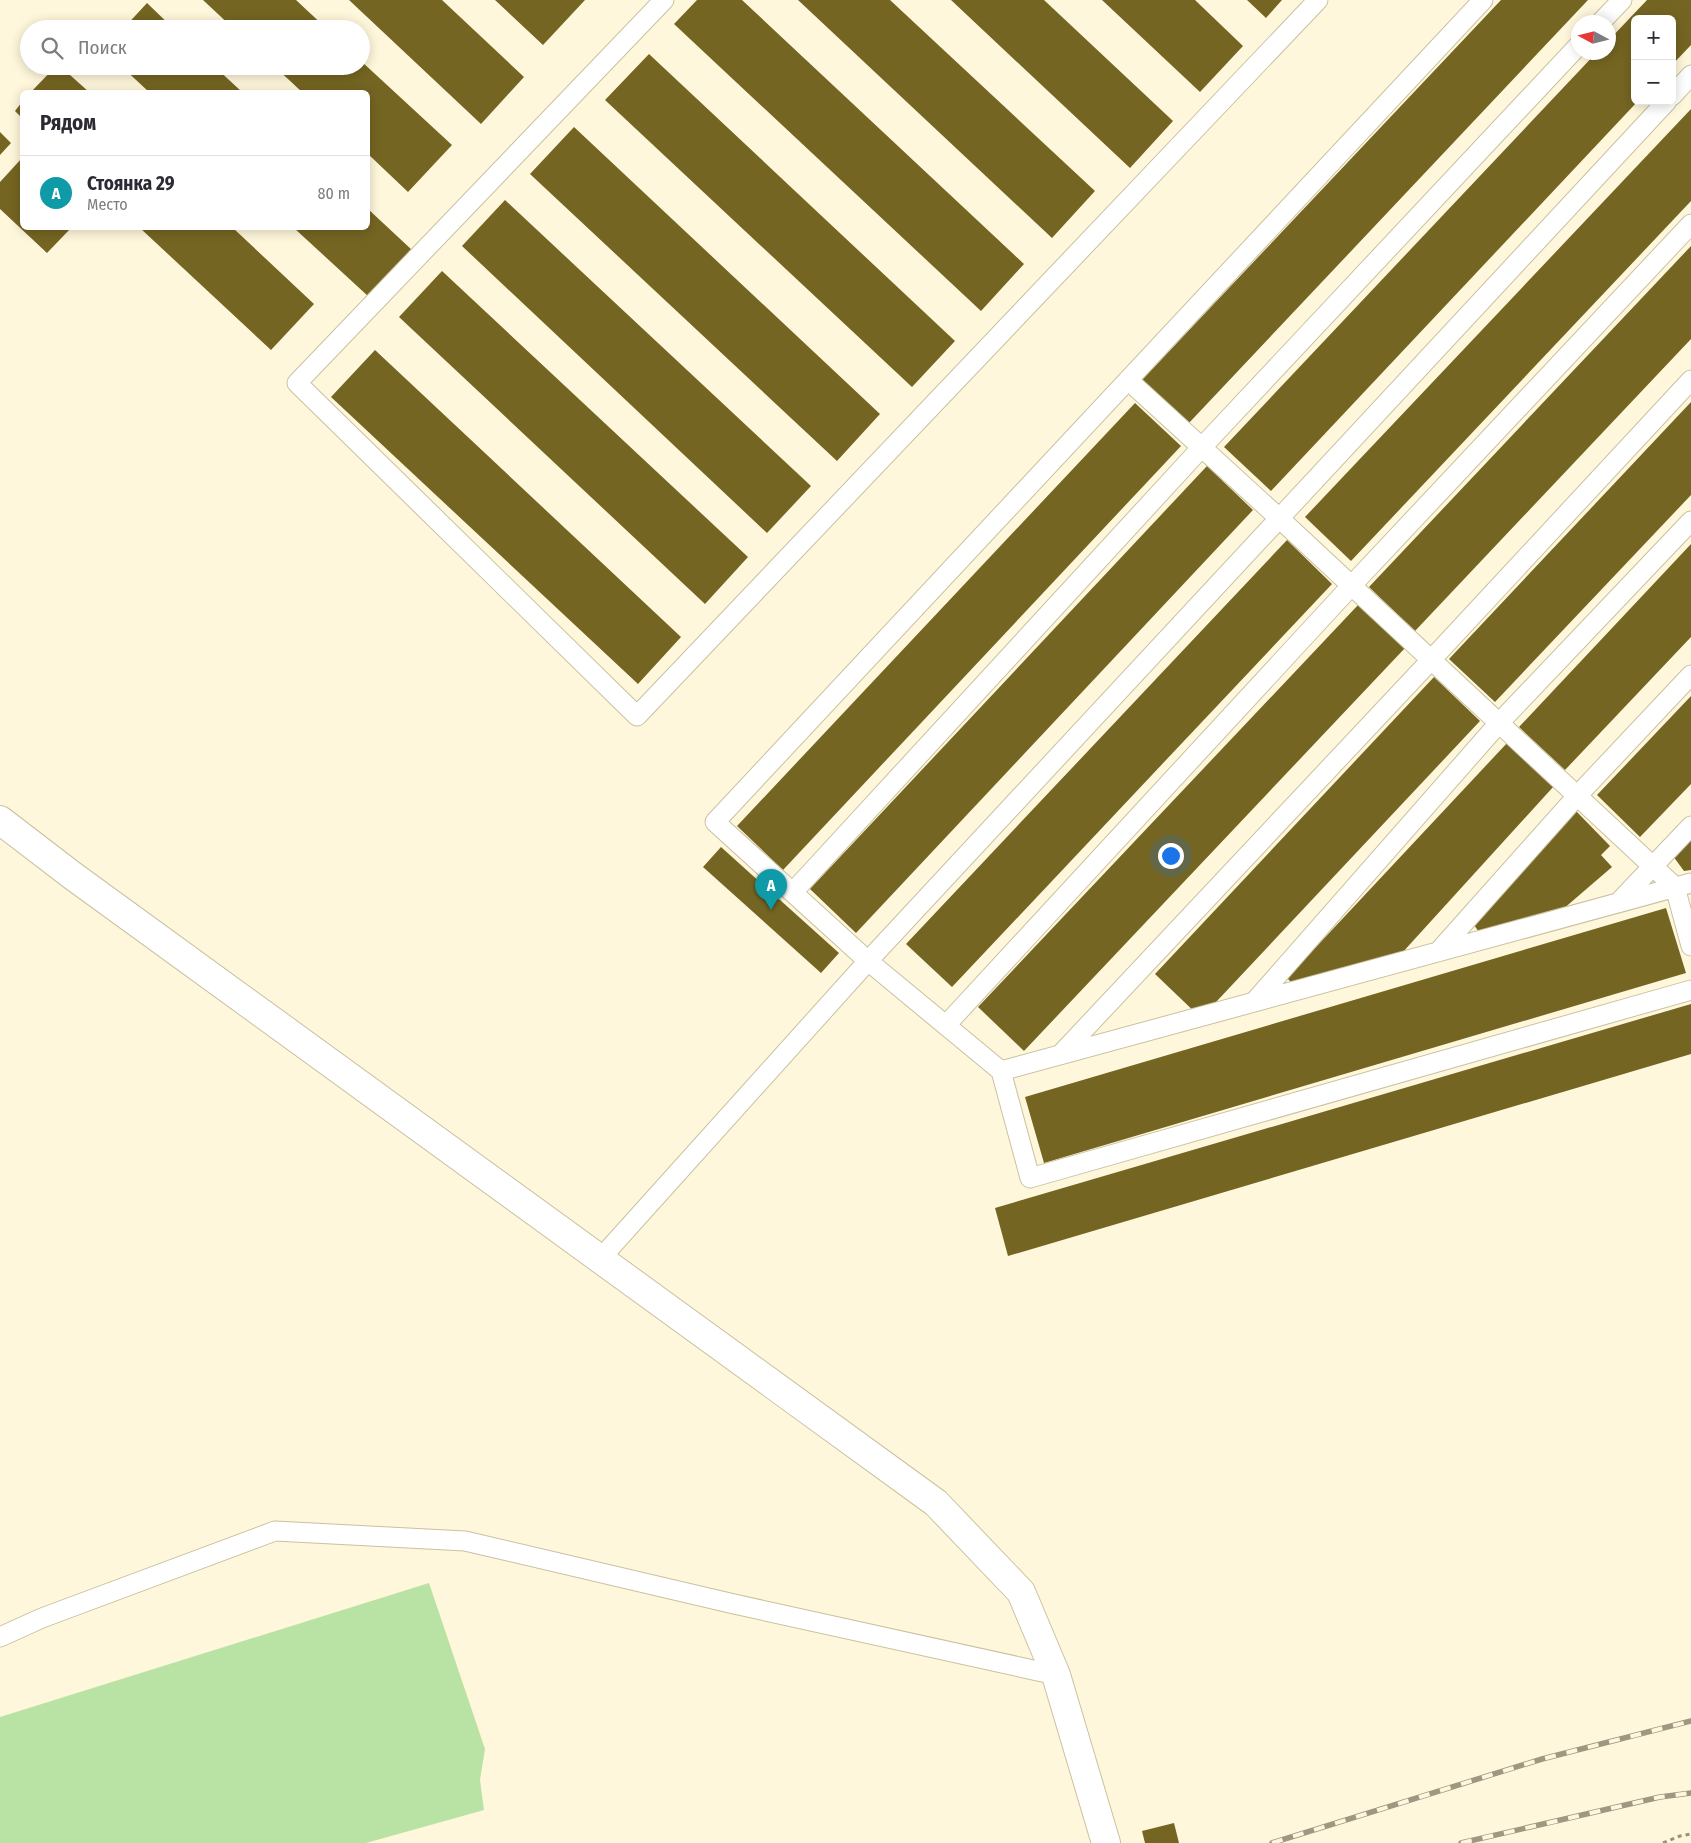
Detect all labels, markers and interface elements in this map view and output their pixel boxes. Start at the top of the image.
north arrow [1571,15,1616,60]
map controls [1631,15,1676,105]
button: + [1631,15,1676,60]
search box [20,20,370,75]
icon: search [38,34,66,62]
text: Поиск [78,36,127,59]
button: − [1631,60,1676,105]
text: Рядом [40,110,96,136]
text: Стоянка 29 [87,172,175,195]
text: A [52,184,60,203]
text: 80 m [318,184,350,203]
text: Место [87,195,128,214]
your location [1158,843,1184,869]
pin: A [755,869,787,910]

